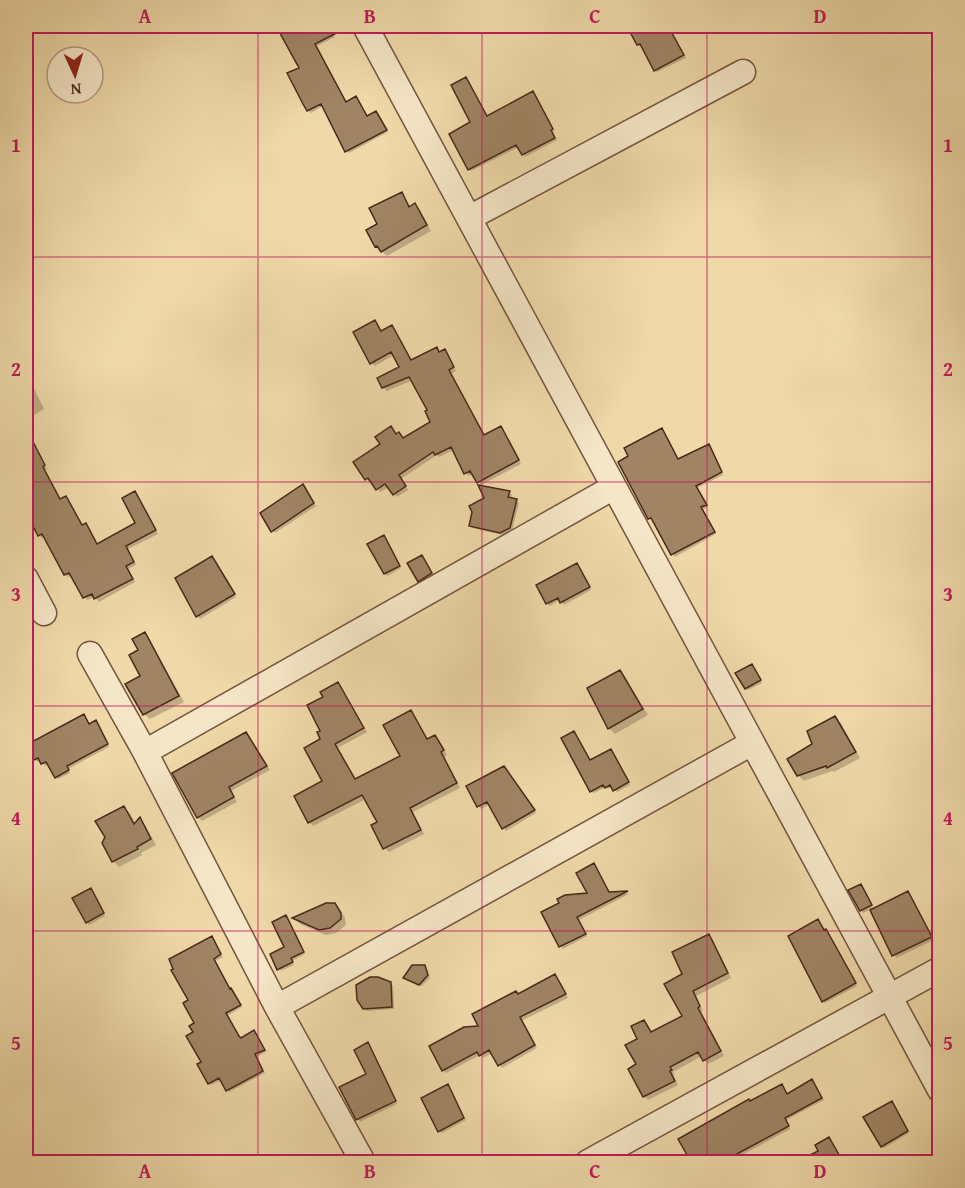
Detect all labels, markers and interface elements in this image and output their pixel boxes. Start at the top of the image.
text: A [139,1,152,30]
text: B [364,1,376,30]
text: C [589,1,601,30]
text: D [813,1,827,30]
north arrow [45,45,105,105]
text: N [70,78,82,102]
text: 1 [11,130,21,159]
text: 1 [943,130,953,159]
text: 2 [11,354,21,383]
text: 2 [943,354,953,383]
text: 3 [11,579,21,608]
text: 3 [943,579,953,608]
text: 4 [11,803,21,832]
text: 4 [943,803,953,832]
text: 5 [11,1028,21,1057]
text: 5 [943,1028,953,1057]
text: A [139,1156,152,1185]
text: B [364,1156,376,1185]
text: C [589,1156,601,1185]
text: D [813,1156,827,1185]

